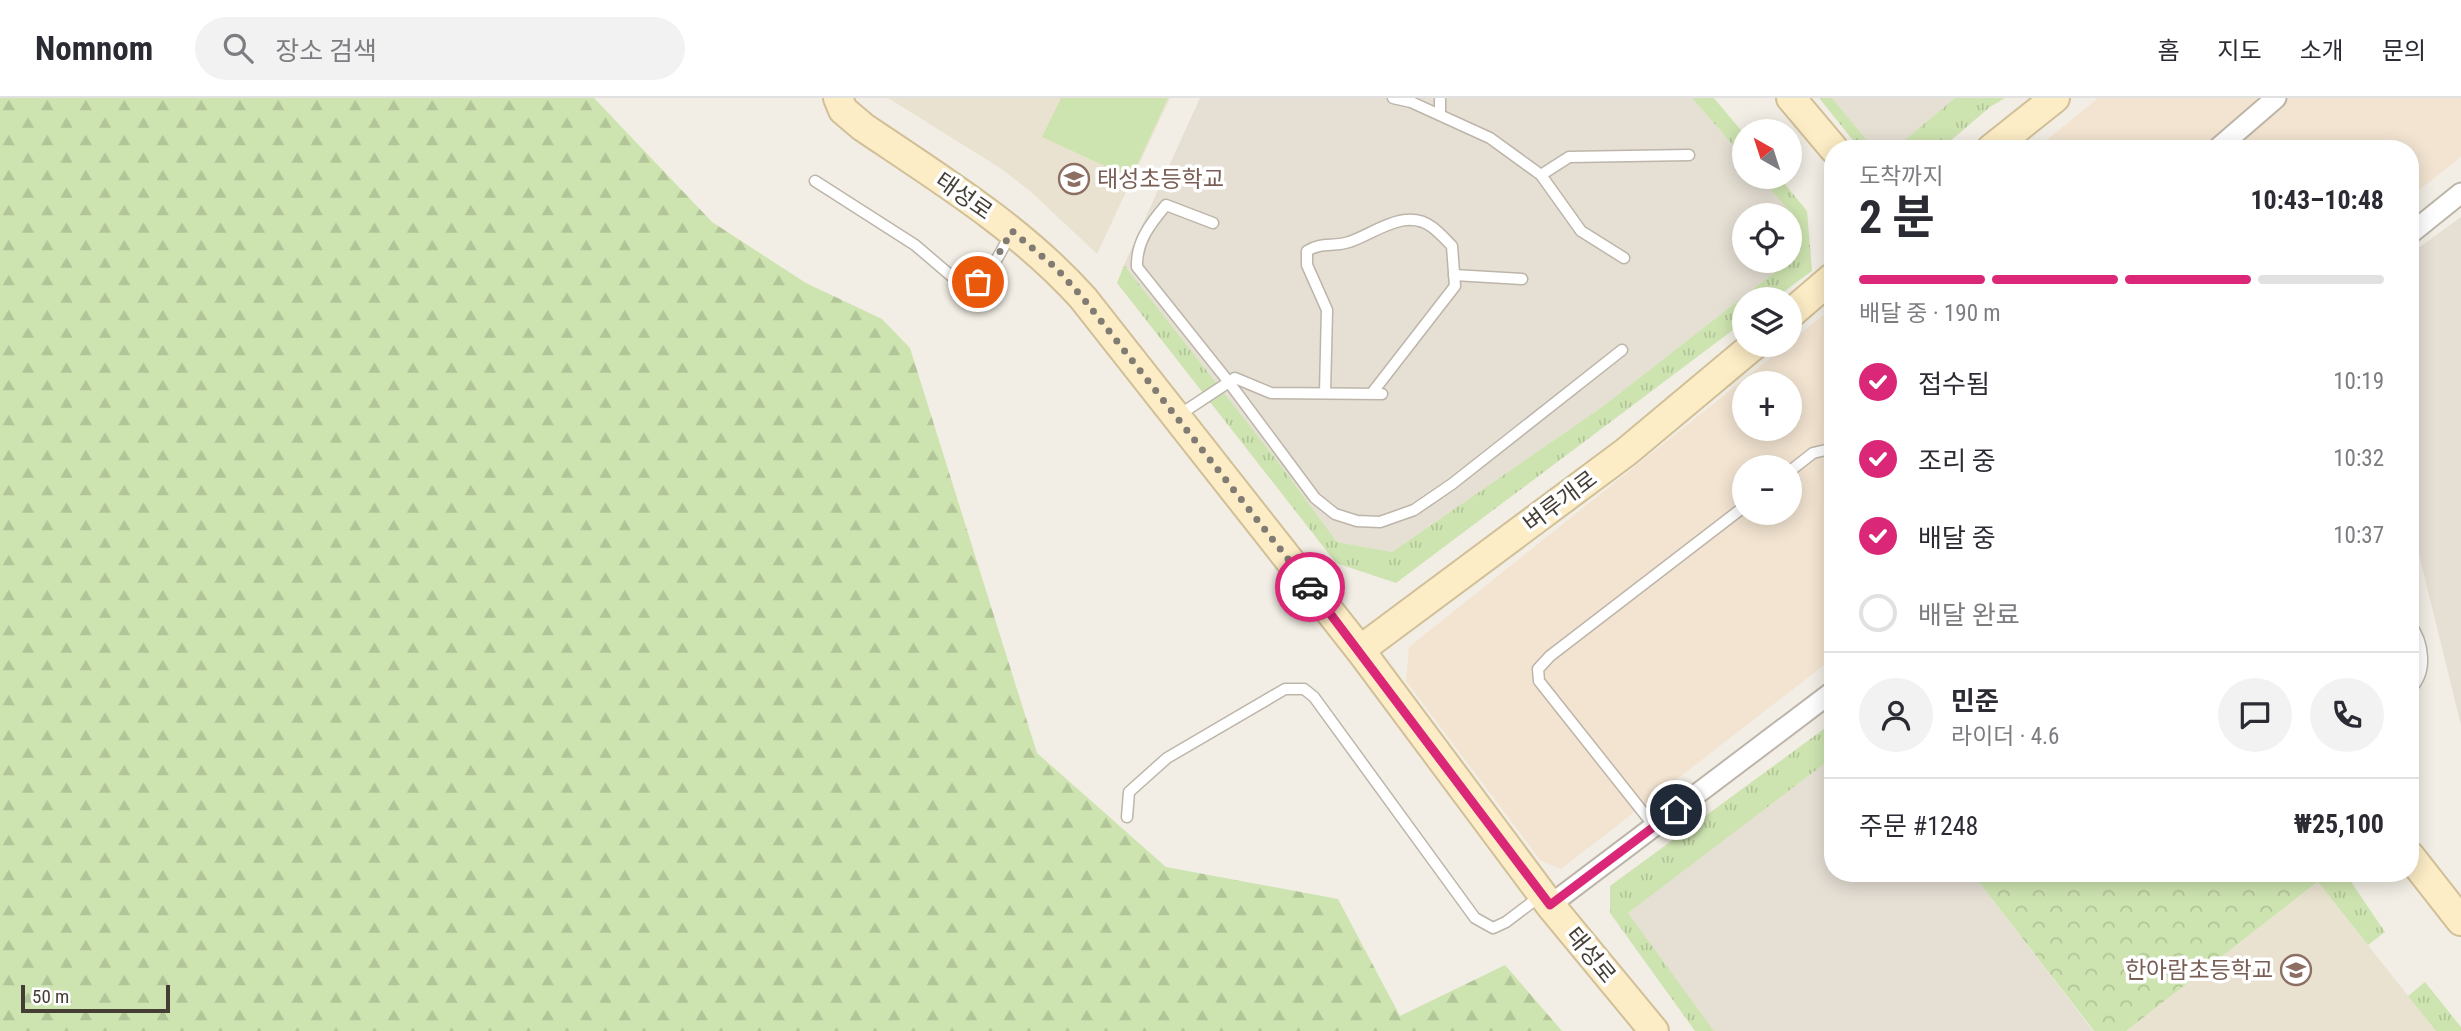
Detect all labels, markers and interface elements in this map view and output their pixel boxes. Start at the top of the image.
search box [195,17,685,80]
text: Nomnom [35,29,153,68]
icon: search [219,29,257,67]
text: 장소 검색 [275,36,377,66]
text: 홈 [2157,37,2179,65]
text: 지도 [2217,37,2262,65]
text: 소개 [2300,37,2344,65]
text: 문의 [2382,37,2426,65]
north arrow [1732,119,1802,189]
map controls [1732,119,1802,525]
school or university icon: 태성초등학교 [1057,162,1091,196]
text: 도착까지 [1859,163,1944,190]
place label: 태성초등학교 [1097,166,1224,193]
street label: 태성로 [930,167,997,226]
text: 10:43–10:48 [2250,185,2384,215]
text: 2 분 [1859,190,1935,244]
button: locate [1732,203,1802,273]
pin [948,252,1008,312]
icon: bag [959,263,997,301]
button: layers [1732,287,1802,357]
text: 배달 중 · 190 m [1859,300,2001,327]
icon: check [1859,363,1897,401]
text: 10:19 [2333,368,2384,395]
text: 접수됨 [1918,369,1990,399]
button: + [1732,371,1802,441]
icon: check [1859,440,1897,478]
text: 10:32 [2333,445,2384,472]
text: 조리 중 [1918,446,1996,476]
button: − [1732,455,1802,525]
street label: 벼루개로 [1518,465,1602,538]
icon: check [1859,517,1897,555]
text: 10:37 [2333,522,2384,549]
text: 배달 중 [1918,523,1996,553]
courier [1275,552,1345,622]
icon: car [1291,568,1329,606]
text: 배달 완료 [1918,600,2020,630]
button: person [1859,678,1933,752]
button: chat [2218,678,2292,752]
button: phone [2310,678,2384,752]
text: 민준 [1951,686,1999,716]
text: 라이더 · 4.6 [1951,723,2059,750]
pin [1646,780,1706,840]
icon: home [1657,791,1695,829]
text: ₩25,100 [2294,809,2384,839]
text: 주문 #1248 [1859,811,1978,841]
street label: 태성로 [1560,922,1621,988]
school or university icon: 한아람초등학교 [2279,953,2313,987]
place label: 한아람초등학교 [2125,957,2273,984]
scale bar [21,982,170,1014]
text: 50 m [32,985,69,1008]

